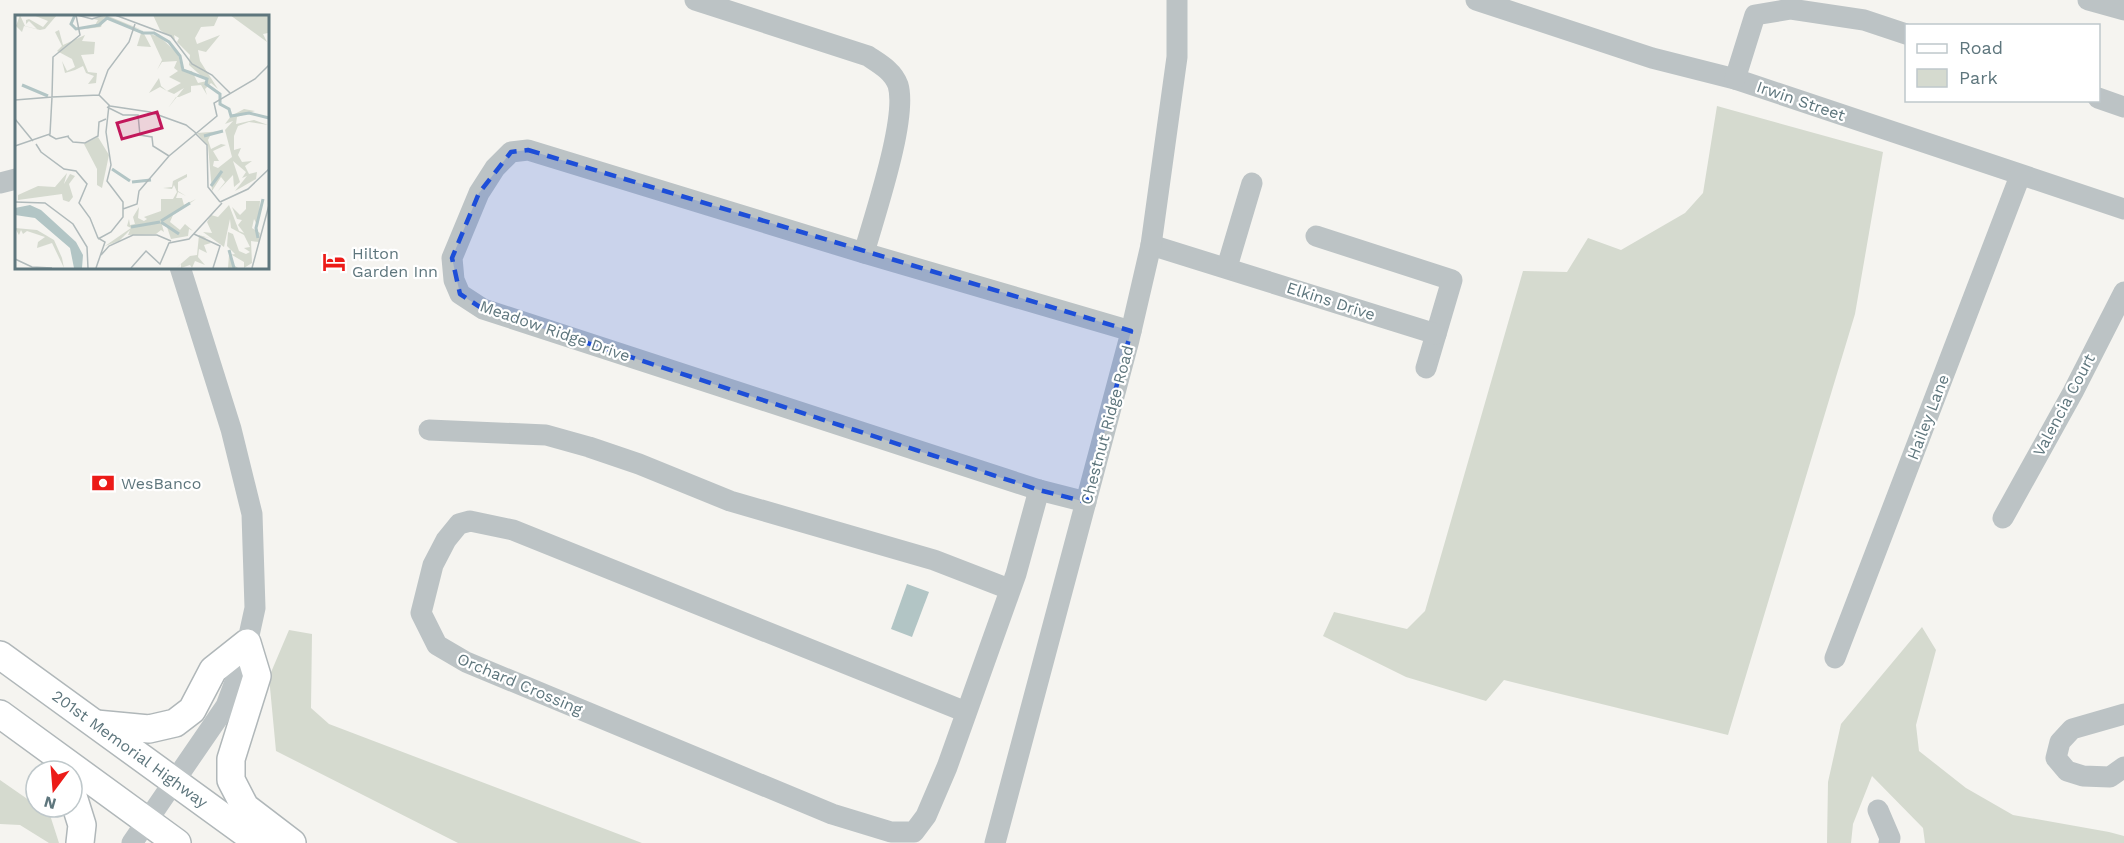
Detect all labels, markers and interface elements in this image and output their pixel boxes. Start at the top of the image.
inset map [15,15,268,268]
legend [1905,24,2100,102]
text: Road [1959,37,2003,58]
text: Park [1959,67,1998,88]
street label: Irwin Street [1754,77,1848,125]
place label: Hilton Garden Inn [352,244,438,281]
hotel icon: Hilton Garden Inn [321,249,347,275]
street label: Elkins Drive [1284,278,1378,324]
street label: Meadow Ridge Drive [477,296,633,366]
street label: Chestnut Ridge Road [1077,343,1137,507]
street label: Valencia Court [2029,350,2099,459]
street label: Hailey Lane [1903,372,1953,462]
bank icon: WesBanco [90,470,116,496]
place label: WesBanco [121,474,201,493]
street label: Orchard Crossing [455,649,586,719]
street label: 201st Memorial Highway [48,686,212,812]
north arrow [24,759,84,819]
text: N [42,792,58,814]

